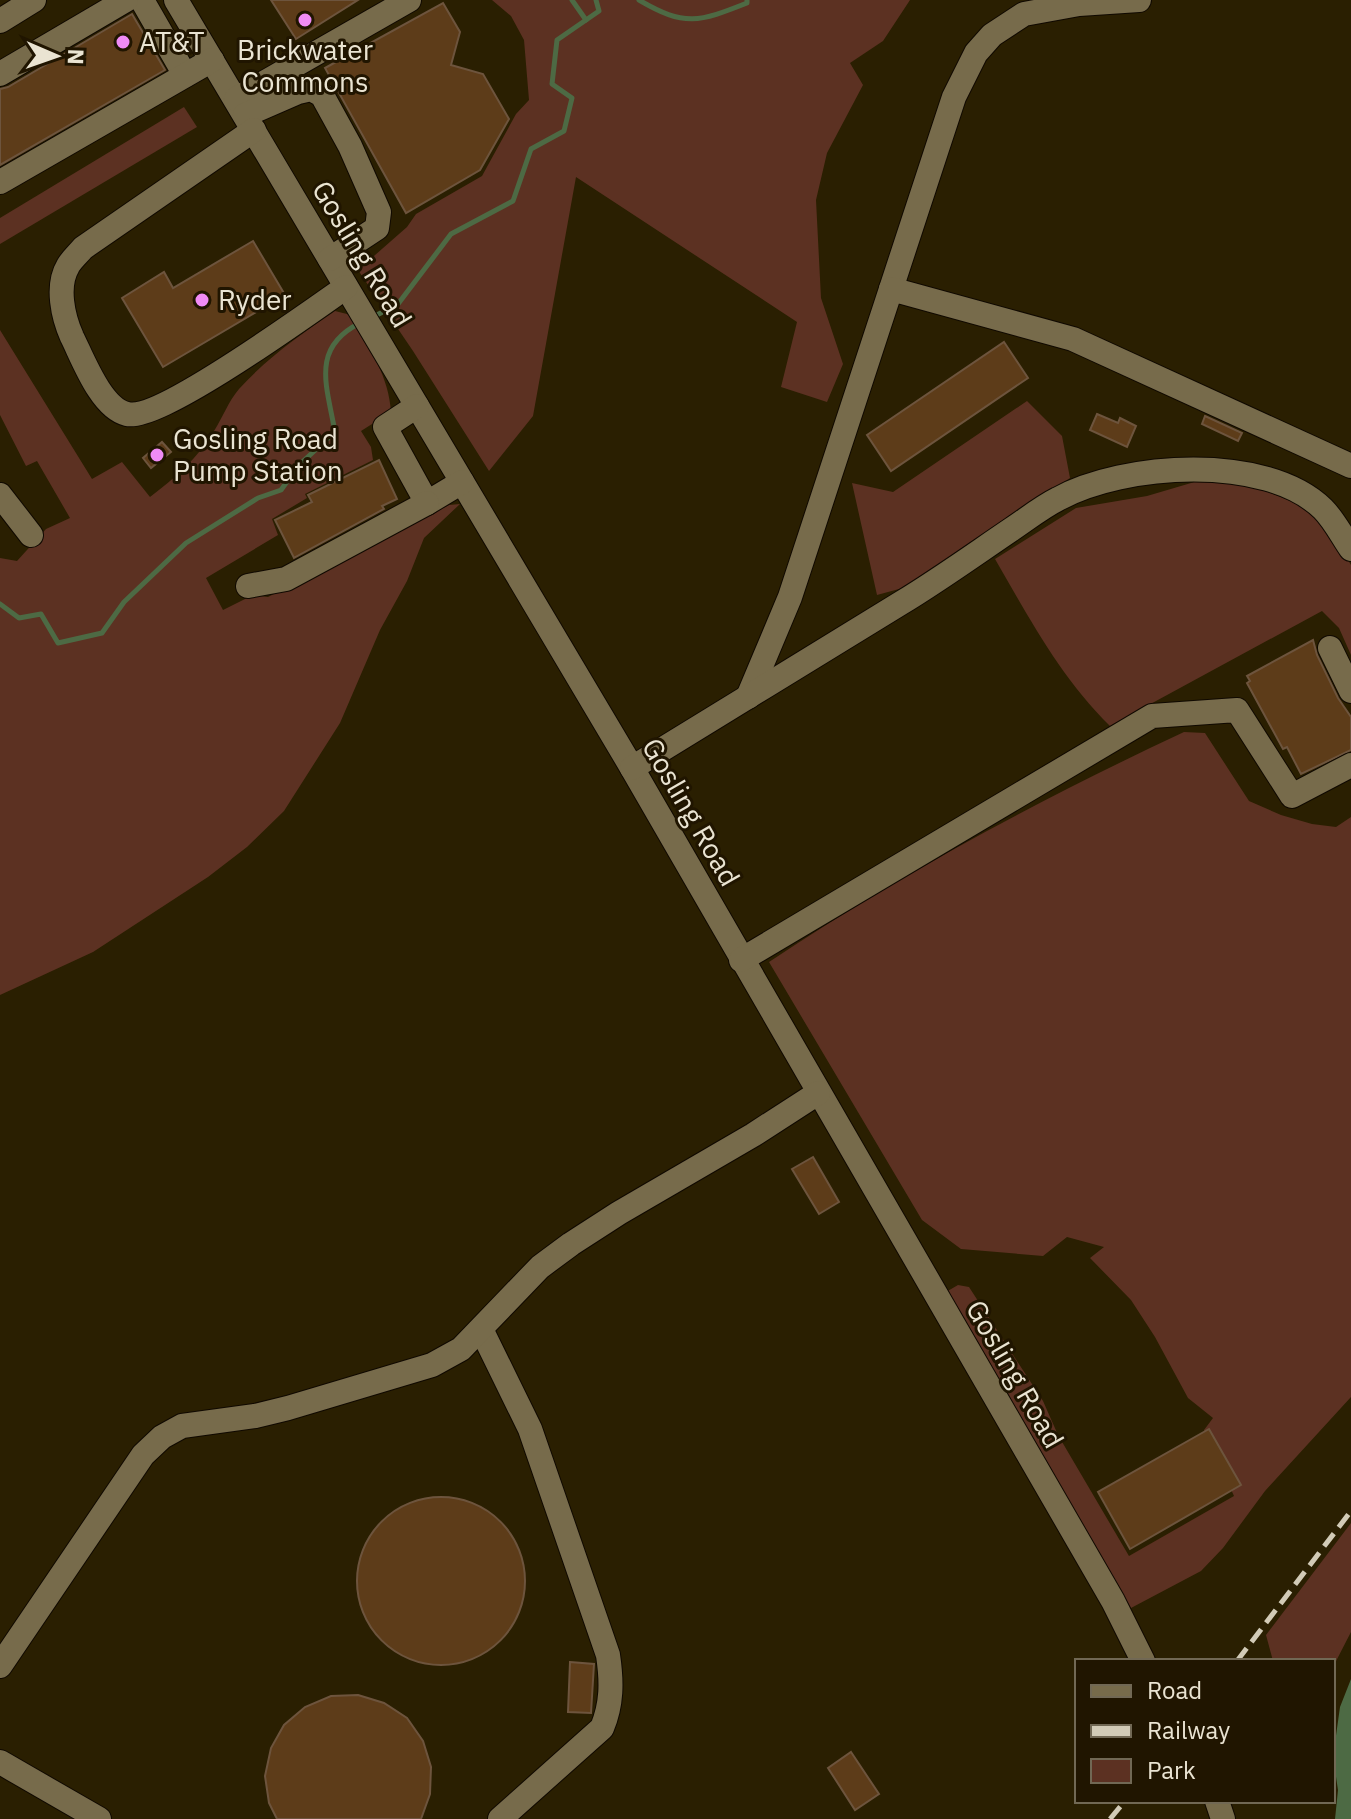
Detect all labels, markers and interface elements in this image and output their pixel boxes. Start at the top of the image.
marker: Brickwater Commons [296,11,314,29]
north arrow [16,16,96,96]
place label: AT&T [139,23,205,60]
place label: Brickwater Commons [237,31,373,100]
marker: AT&T [114,33,132,51]
text: N [62,48,91,65]
street label: Gosling Road [304,173,421,334]
place label: Ryder [218,281,292,318]
marker: Ryder [193,291,211,309]
place label: Gosling Road Pump Station [173,420,343,489]
marker: Gosling Road Pump Station [148,446,166,464]
street label: Gosling Road [634,731,749,892]
street label: Gosling Road [958,1293,1073,1454]
legend [1075,1659,1335,1803]
text: Road [1147,1674,1202,1706]
text: Railway [1147,1714,1230,1746]
text: Park [1147,1754,1196,1786]

